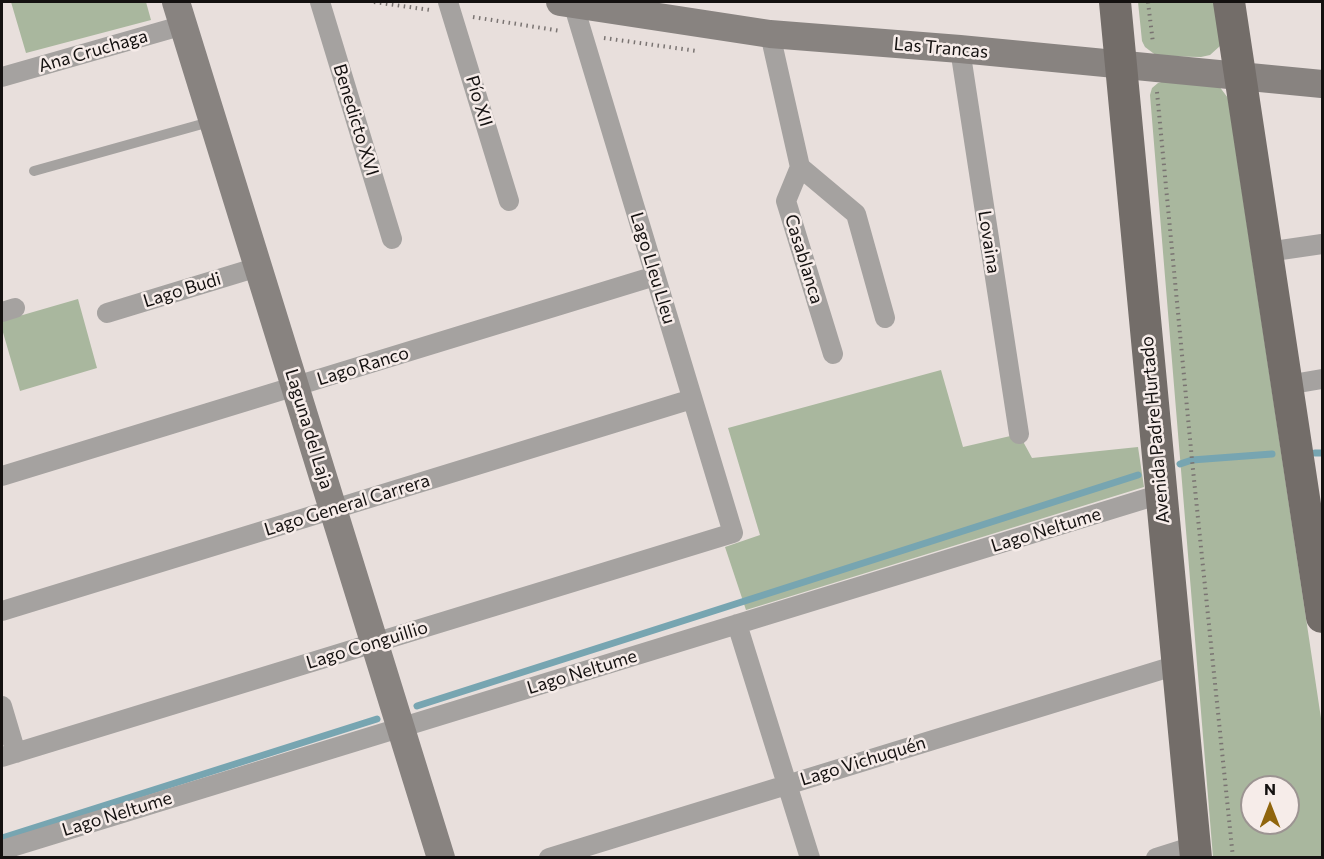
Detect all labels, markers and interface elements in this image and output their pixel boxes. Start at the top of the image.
street label: Ana Cruchaga [36,25,150,77]
street label: Las Trancas [893,33,989,63]
street label: Benedicto XVI [329,61,383,179]
street label: Pío XII [461,73,497,129]
street label: Lago Lleu Lleu [626,209,680,327]
street label: Lovaina [973,209,1005,275]
street label: Casablanca [780,212,828,306]
street label: Lago Budi [140,268,224,312]
street label: Avenida Padre Hurtado [1136,335,1174,525]
street label: Lago Ranco [314,342,412,390]
street label: Laguna del Laja [280,366,338,492]
street label: Lago General Carrera [262,470,432,540]
street label: Lago Neltume [988,503,1104,557]
street label: Lago Conguillio [304,616,430,674]
street label: Lago Neltume [524,645,640,699]
street label: Lago Vichuquén [798,732,928,790]
north arrow [1240,775,1300,835]
text: N [1264,779,1276,798]
street label: Lago Neltume [59,787,175,841]

